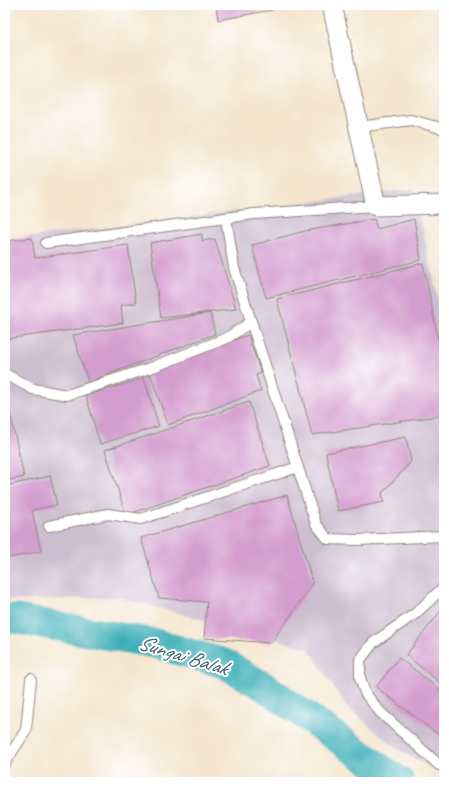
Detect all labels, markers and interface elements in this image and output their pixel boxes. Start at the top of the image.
water label: Sungai Balak [135,629,234,682]

